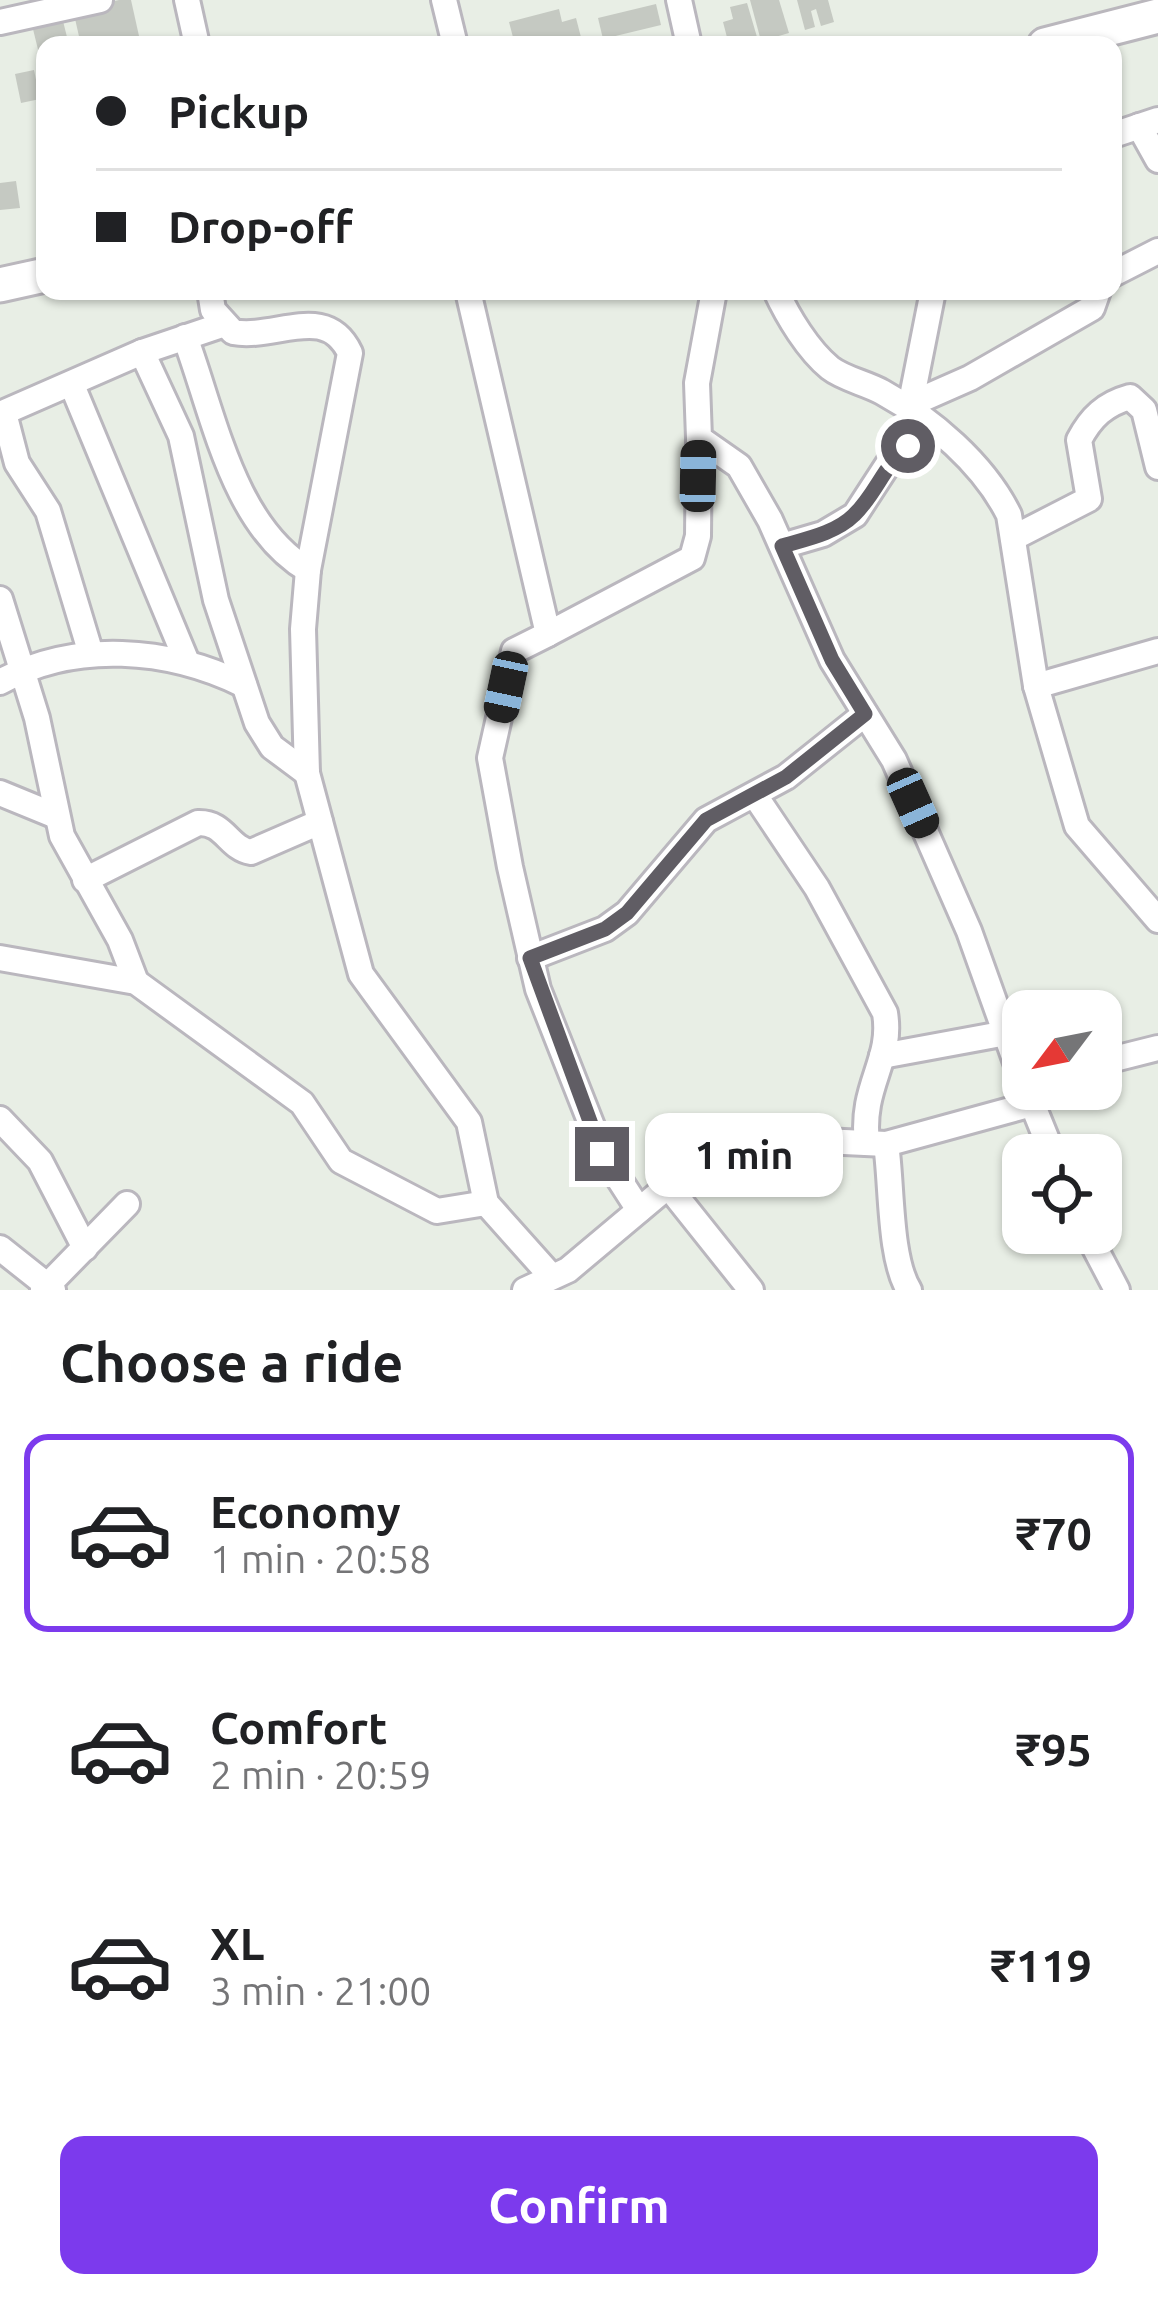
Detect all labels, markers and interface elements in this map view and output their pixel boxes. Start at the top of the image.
text: Pickup [168,86,309,137]
text: Drop-off [168,201,353,252]
route start [881,419,935,473]
car [679,440,717,512]
car [481,648,531,726]
car [882,763,944,843]
north arrow [1002,990,1122,1110]
map controls [1002,990,1122,1254]
callout: 1 min [644,1112,842,1196]
route end [575,1127,629,1181]
text: 1 min [695,1133,793,1176]
button: locate [1002,1134,1122,1254]
text: Choose a ride [60,1332,403,1392]
icon: car [66,1479,174,1587]
text: Economy [210,1486,401,1537]
text: ₹70 [1016,1508,1092,1559]
text: 1 min · 20:58 [210,1537,431,1580]
icon: car [66,1695,174,1803]
text: Comfort [210,1702,387,1753]
text: ₹95 [1016,1724,1092,1775]
text: 2 min · 20:59 [210,1753,431,1796]
icon: car [66,1911,174,2019]
text: XL [210,1918,264,1969]
text: ₹119 [990,1940,1092,1991]
text: 3 min · 21:00 [210,1969,431,2012]
button: Confirm [60,2136,1098,2274]

